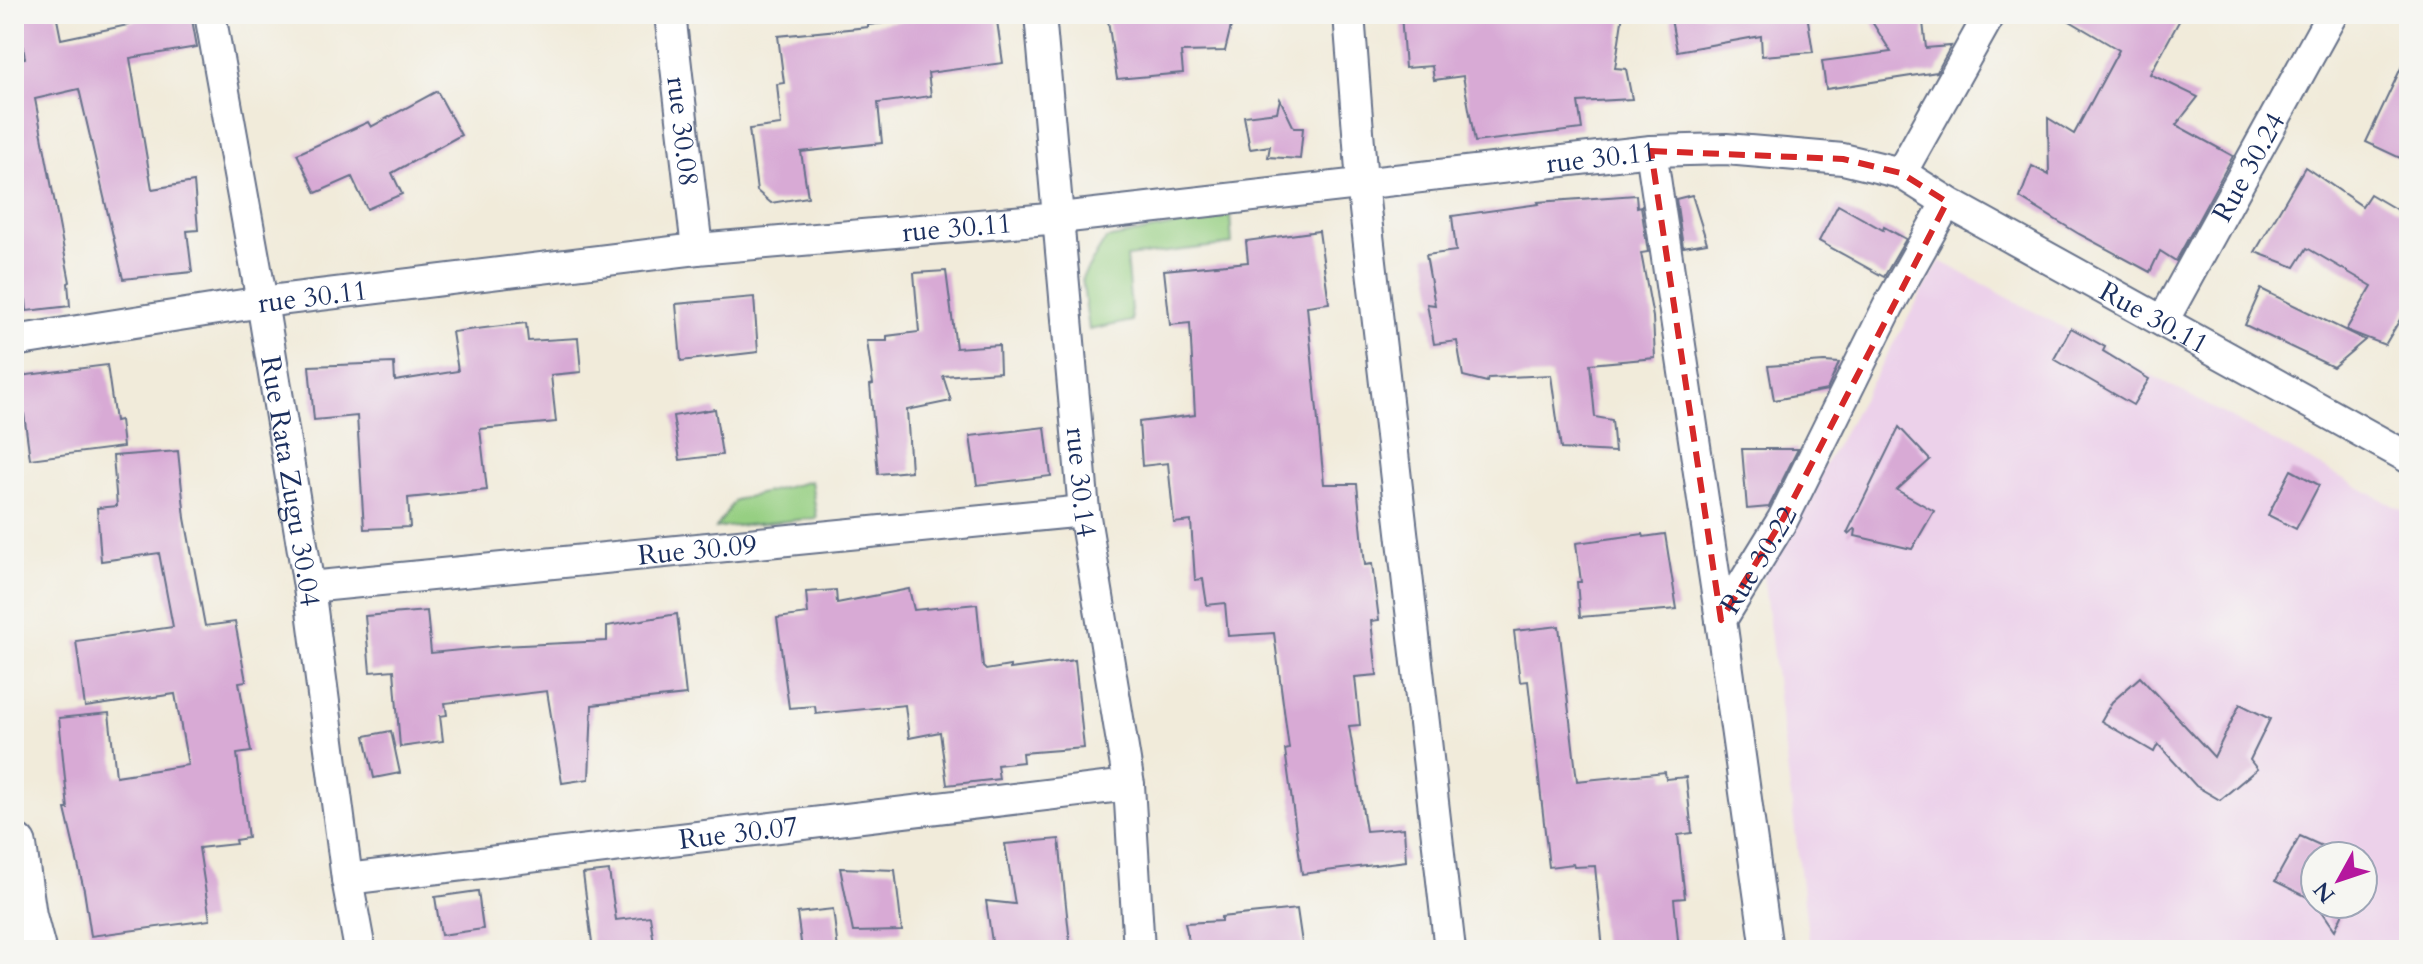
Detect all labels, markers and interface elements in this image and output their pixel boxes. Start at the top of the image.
street label: rue 30.08 [657,74,708,188]
street label: Rue 30.24 [2203,106,2294,229]
street label: rue 30.11 [1544,133,1658,183]
street label: rue 30.11 [900,204,1013,251]
street label: rue 30.11 [256,271,370,322]
street label: Rue 30.11 [2092,272,2215,363]
street label: Rue Rata Zugu 30.04 [251,353,329,609]
street label: rue 30.14 [1057,426,1106,540]
street label: Rue 30.22 [1711,500,1806,621]
street label: Rue 30.09 [636,525,759,575]
street label: Rue 30.07 [677,807,800,859]
north arrow [2299,840,2379,920]
text: N [2307,875,2342,909]

